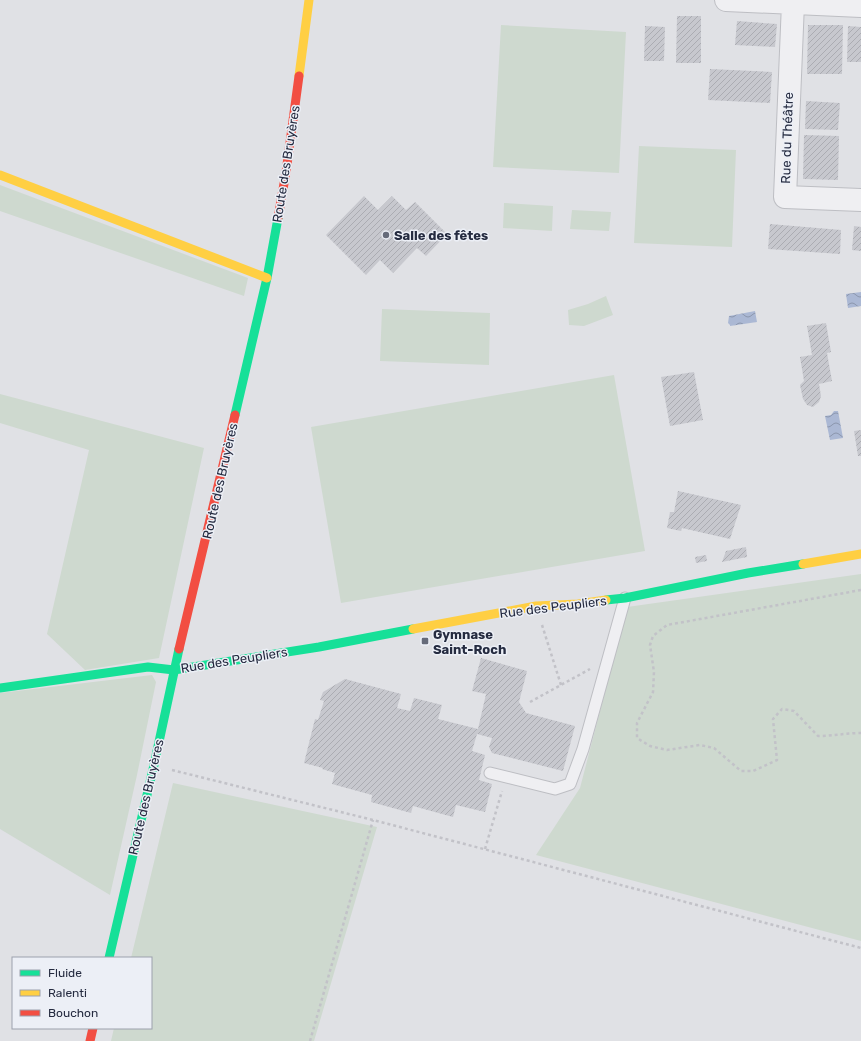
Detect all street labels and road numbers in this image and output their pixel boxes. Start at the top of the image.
street label: Rue du Théâtre [778,92,796,184]
street label: Route des Bruyères [269,104,303,224]
street label: Route des Bruyères [199,421,241,540]
street label: Rue des Peupliers [499,593,608,621]
street label: Rue des Peupliers [180,644,289,676]
street label: Route des Bruyères [125,737,167,856]

